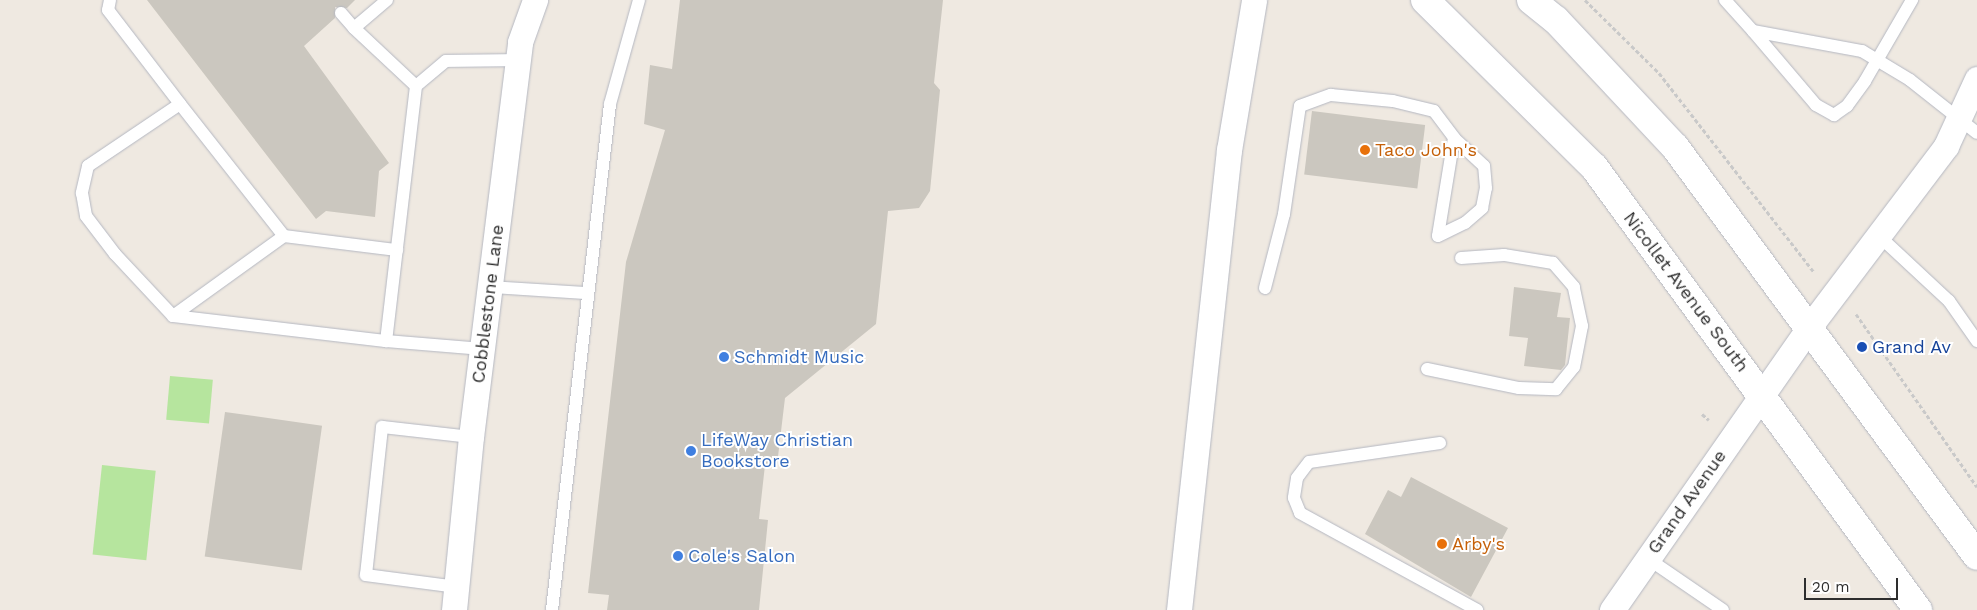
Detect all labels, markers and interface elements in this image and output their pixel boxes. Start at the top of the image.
place label: Taco John's [1375,139,1477,161]
marker: Taco John's [1359,144,1371,156]
street label: Nicollet Avenue South [1619,207,1753,377]
street label: Cobblestone Lane [468,223,508,385]
place label: Grand Av [1872,336,1952,358]
marker: Grand Av [1856,341,1868,353]
place label: Schmidt Music [734,346,864,368]
marker: Schmidt Music [718,351,730,363]
place label: LifeWay Christian Bookstore [701,430,854,472]
marker: LifeWay Christian Bookstore [685,445,697,457]
street label: Grand Avenue [1643,446,1731,558]
place label: Arby's [1452,533,1505,555]
marker: Arby's [1436,538,1448,550]
place label: Cole's Salon [688,545,795,567]
marker: Cole's Salon [672,550,684,562]
scale bar [1807,568,1901,600]
text: 20 m [1812,578,1850,596]

